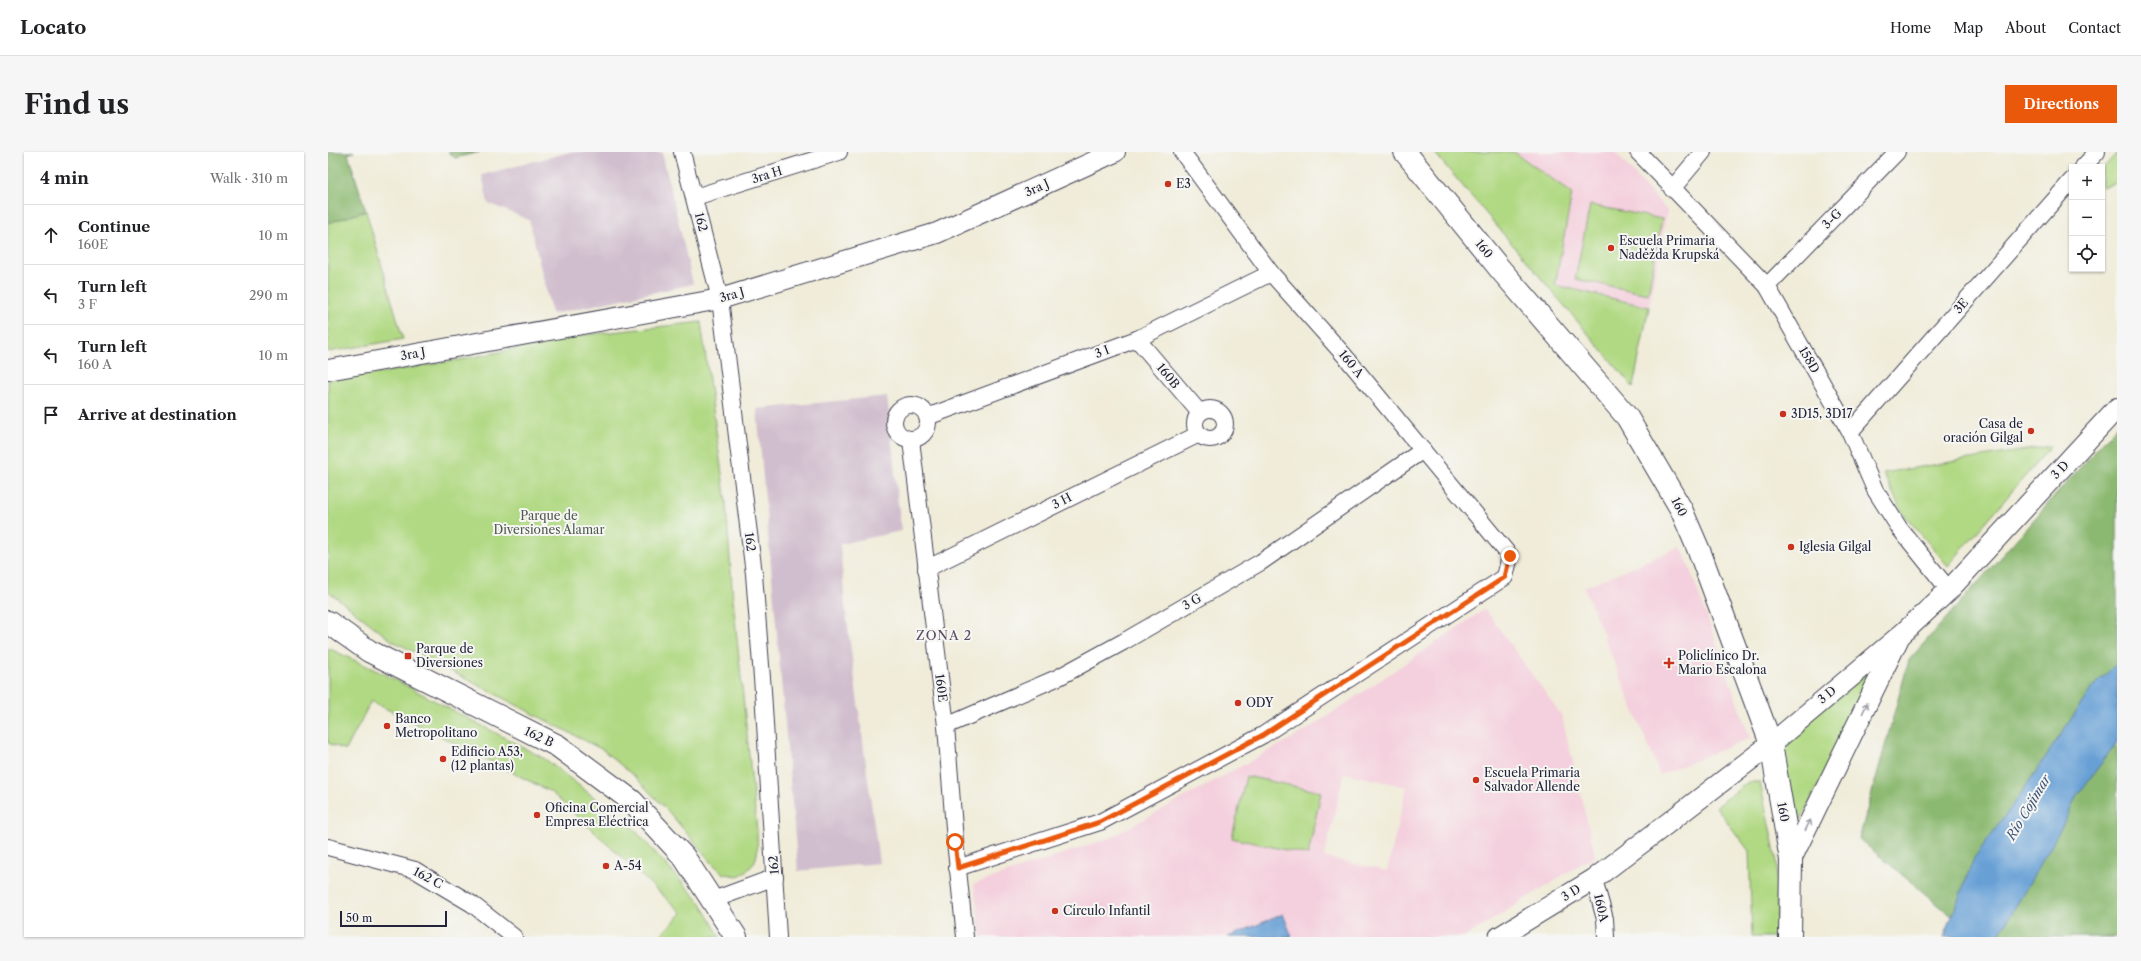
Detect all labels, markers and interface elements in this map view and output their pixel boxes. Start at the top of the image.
text: Locato [20,16,86,39]
text: Home [1890,19,1931,37]
text: Map [1953,19,1983,37]
text: About [2005,19,2046,37]
text: Contact [2068,19,2121,37]
button: Directions [2005,85,2117,123]
text: Find us [24,87,129,121]
street label: 3ra H [750,163,784,186]
map controls [2069,164,2105,272]
button: + [2069,164,2105,200]
text: 4 min [40,168,89,188]
text: Walk · 310 m [210,170,288,186]
street label: 3ra J [1022,176,1051,200]
place label: E3 [1176,176,1191,191]
marker: E3 [1163,179,1173,189]
button: − [2069,200,2105,236]
street label: 3-G [1819,205,1845,232]
street label: 162 [692,211,711,233]
text: Continue [78,217,150,236]
icon: ahead [40,224,62,246]
text: 10 m [259,227,288,243]
place label: Escuela Primaria Naděžda Krupská [1619,233,1720,262]
text: 160E [78,236,108,252]
street label: 160 [1472,236,1496,261]
button: locate [2069,236,2105,272]
marker: Escuela Primaria Naděžda Krupská [1606,243,1616,253]
text: Turn left [78,277,147,296]
icon: left [40,284,62,306]
street label: 3ra J [718,284,746,305]
text: 290 m [249,287,288,303]
street label: 3E [1950,295,1971,316]
text: 3 F [78,296,97,312]
text: Turn left [78,337,147,356]
street label: 3 I [1092,342,1111,361]
icon: left [40,344,62,366]
street label: 3ra J [399,344,427,363]
street label: 158D [1796,344,1823,376]
text: 10 m [259,347,288,363]
street label: 160 A [1336,347,1368,381]
text: 160 A [78,356,112,372]
street label: 160B [1154,360,1183,391]
icon: arrive [40,404,62,426]
text: Arrive at destination [78,405,237,424]
place label: 3D15, 3D17 [1791,406,1853,421]
marker: 3D15, 3D17 [1778,409,1788,419]
place label: Casa de oración Gilgal [1943,416,2023,445]
marker: Casa de oración Gilgal [2026,426,2036,436]
street label: 3 D [2047,457,2072,482]
street label: 3 H [1049,489,1074,512]
street label: 160 [1668,495,1691,519]
park label: Parque de Diversiones Alamar [494,508,604,537]
street label: 162 [742,532,759,552]
place label: Iglesia Gilgal [1799,539,1872,554]
marker: Iglesia Gilgal [1786,542,1796,552]
route end [1501,547,1519,565]
street label: 3 G [1180,590,1204,613]
district label: ZONA 2 [916,627,972,643]
place label: Parque de Diversiones [416,641,483,670]
place label: Policlínico Dr. Mario Escalona [1678,648,1767,677]
marker: Parque de Diversiones [403,651,413,661]
marker: Policlínico Dr. Mario Escalona [1663,657,1675,669]
street label: 160E [932,673,951,703]
street label: 3 D [1814,682,1839,707]
place label: ODY [1246,695,1274,710]
marker: ODY [1233,698,1243,708]
one-way arrow [1862,702,1869,714]
place label: Banco Metropolitano [395,711,477,740]
marker: Banco Metropolitano [382,721,392,731]
street label: 162 B [522,723,556,750]
place label: Edificio A53, (12 plantas) [451,744,523,773]
marker: Edificio A53, (12 plantas) [438,754,448,764]
place label: Escuela Primaria Salvador Allende [1484,765,1581,794]
water label: Río Cojímar [2002,771,2054,843]
marker: Escuela Primaria Salvador Allende [1471,775,1481,785]
place label: Oficina Comercial Empresa Eléctrica [545,800,649,829]
street label: 160 [1774,801,1793,823]
marker: Oficina Comercial Empresa Eléctrica [532,810,542,820]
one-way arrow [1805,819,1812,831]
route start [946,833,964,851]
street label: 162 [765,855,782,875]
place label: A-54 [613,858,642,873]
marker: A-54 [601,861,611,871]
street label: 162 C [411,864,446,892]
street label: 3 D [1558,881,1583,904]
street label: 160A [1591,892,1612,924]
place label: Círculo Infantil [1063,903,1151,918]
marker: Círculo Infantil [1050,906,1060,916]
scale bar [340,909,447,928]
text: 50 m [346,911,372,925]

